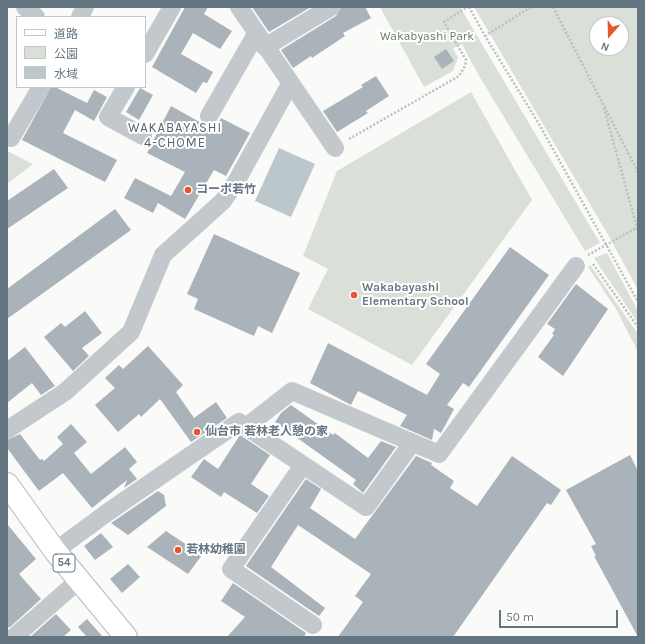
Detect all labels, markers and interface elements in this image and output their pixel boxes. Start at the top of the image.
legend [16,16,146,88]
north arrow [589,16,629,56]
text: 道路 [54,27,78,41]
park label: Wakabyashi Park [380,30,474,44]
text: N [599,39,611,54]
text: 公園 [54,47,78,61]
text: 水域 [54,67,78,81]
district label: WAKABAYASHI 4-CHOME [128,120,222,151]
place label: コーポ若竹 [196,183,256,197]
marker: コーポ若竹 [183,185,193,195]
place label: Wakabayashi Elementary School [362,281,469,309]
marker: Wakabayashi Elementary School [349,290,359,300]
place label: 仙台市 若林老人憩の家 [205,425,328,439]
marker: 仙台市 若林老人憩の家 [192,427,202,437]
place label: 若林幼稚園 [186,543,246,557]
marker: 若林幼稚園 [173,545,183,555]
road number: 54 [53,554,75,572]
scale bar [501,602,620,628]
text: 50 m [506,610,534,624]

